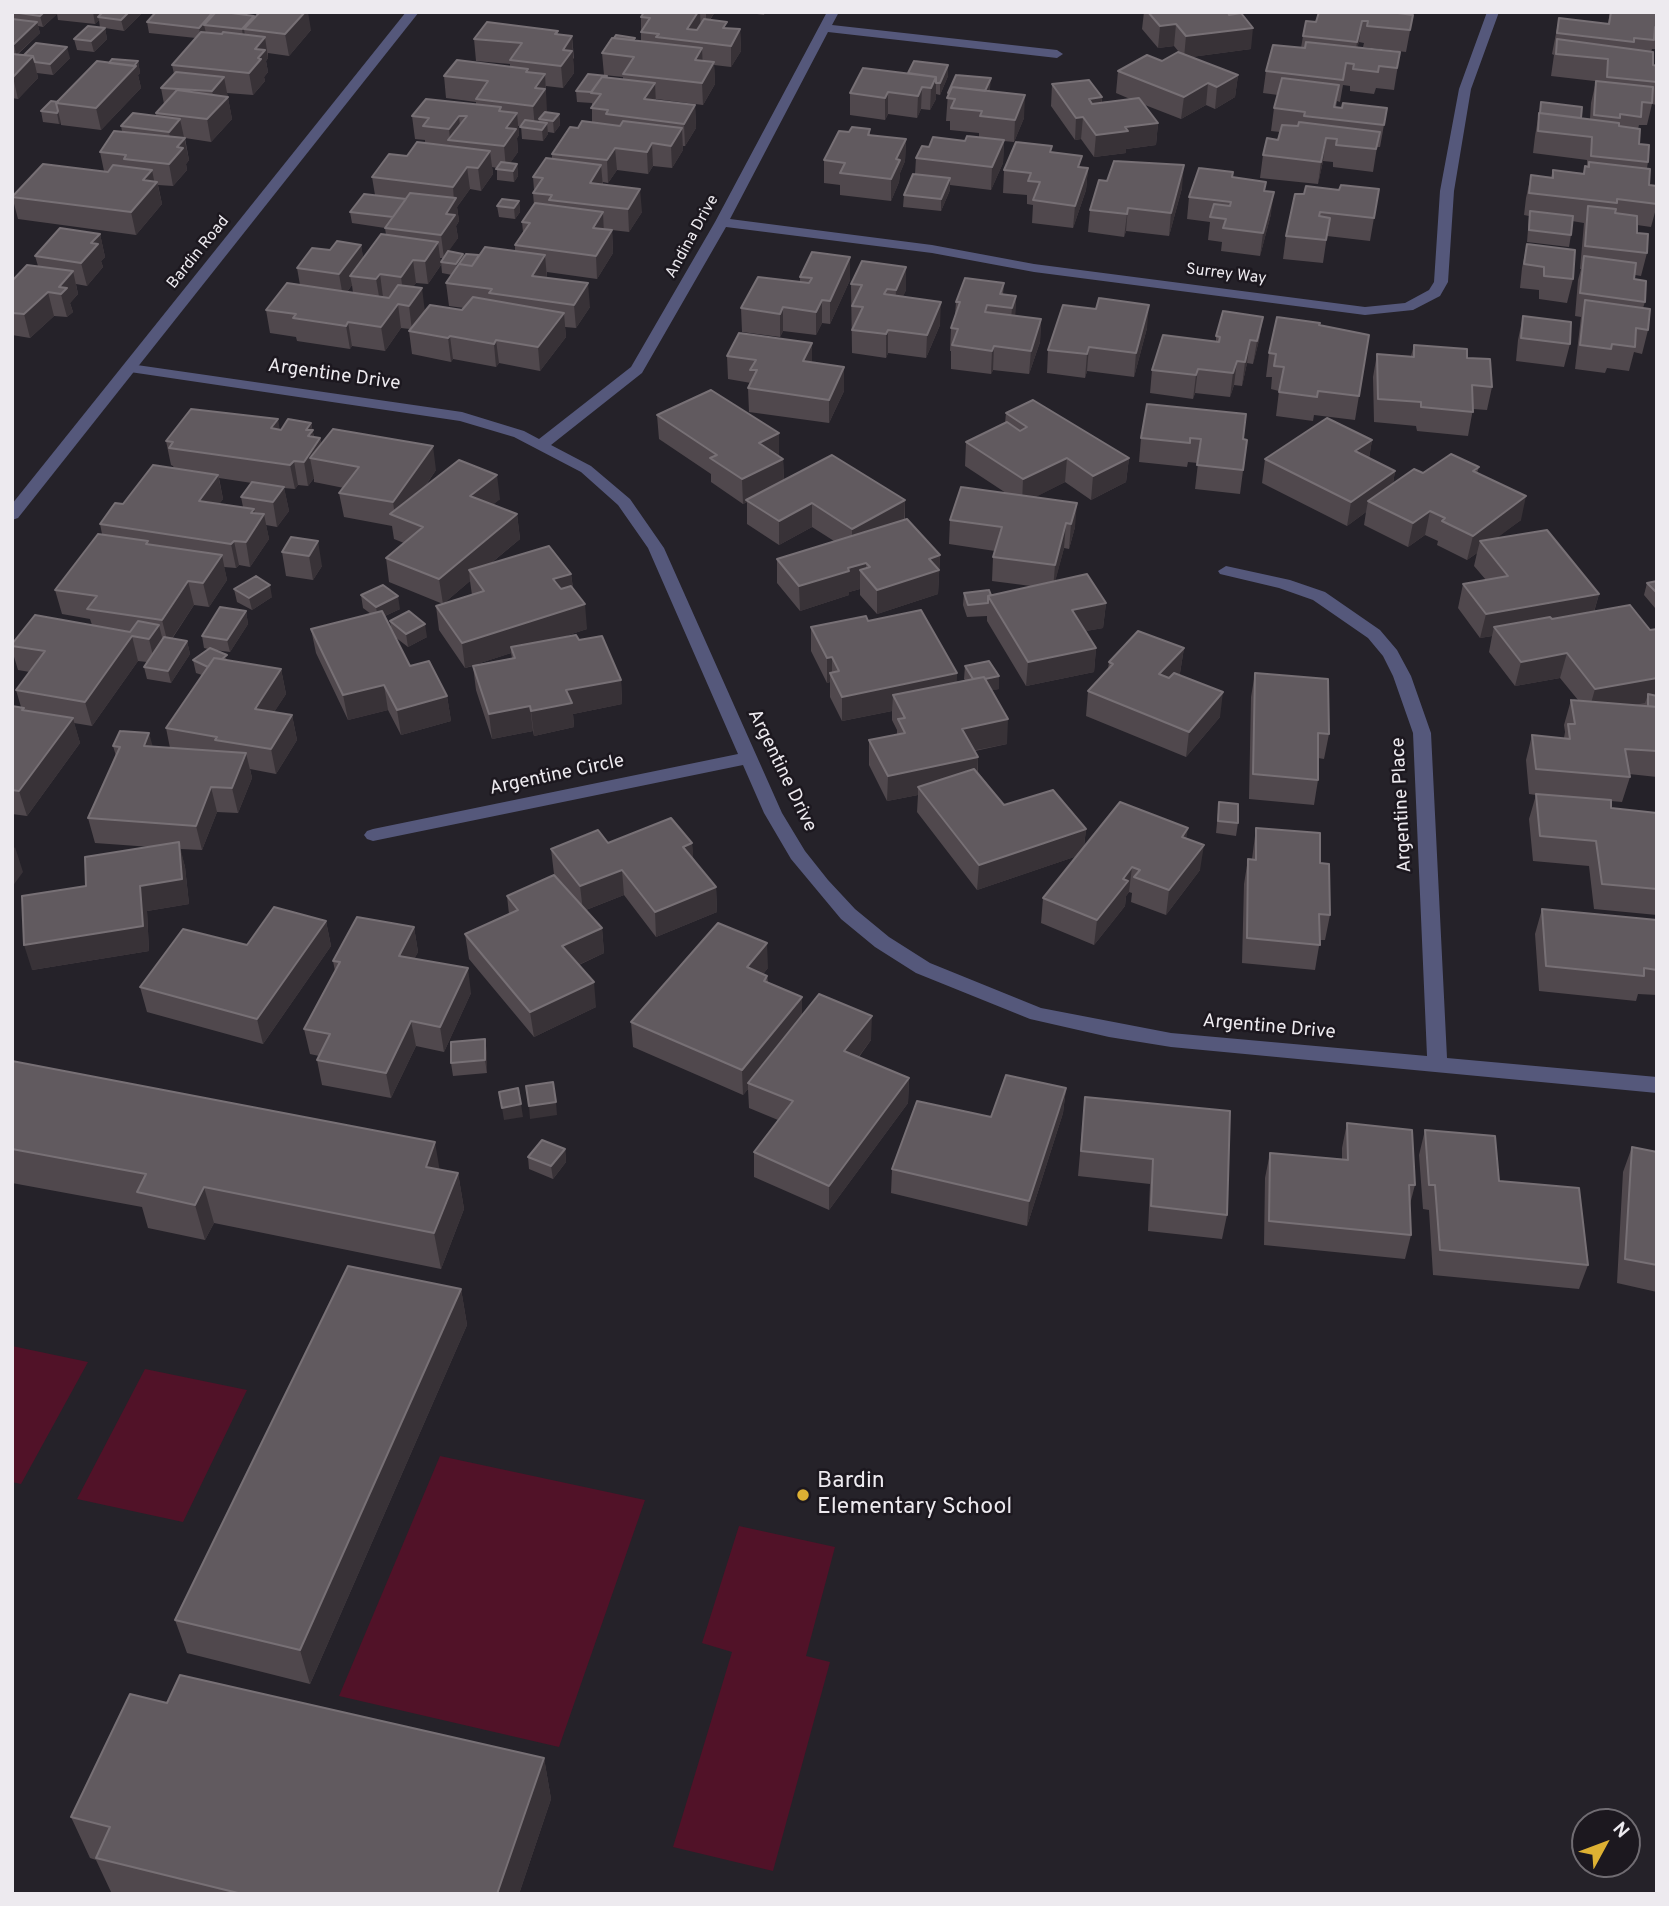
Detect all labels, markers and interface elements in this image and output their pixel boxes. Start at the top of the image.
street label: Andina Drive [662,192,724,282]
street label: Bardin Road [164,213,234,293]
street label: Surrey Way [1185,261,1267,289]
street label: Argentine Drive [266,355,402,397]
street label: Argentine Drive [741,706,821,836]
street label: Argentine Place [1388,737,1418,873]
street label: Argentine Circle [487,751,627,801]
street label: Argentine Drive [1201,1011,1337,1045]
place label: Bardin Elementary School [817,1468,1012,1522]
marker: Bardin Elementary School [795,1487,811,1503]
north arrow [1571,1808,1641,1878]
text: N [1607,1818,1634,1844]

